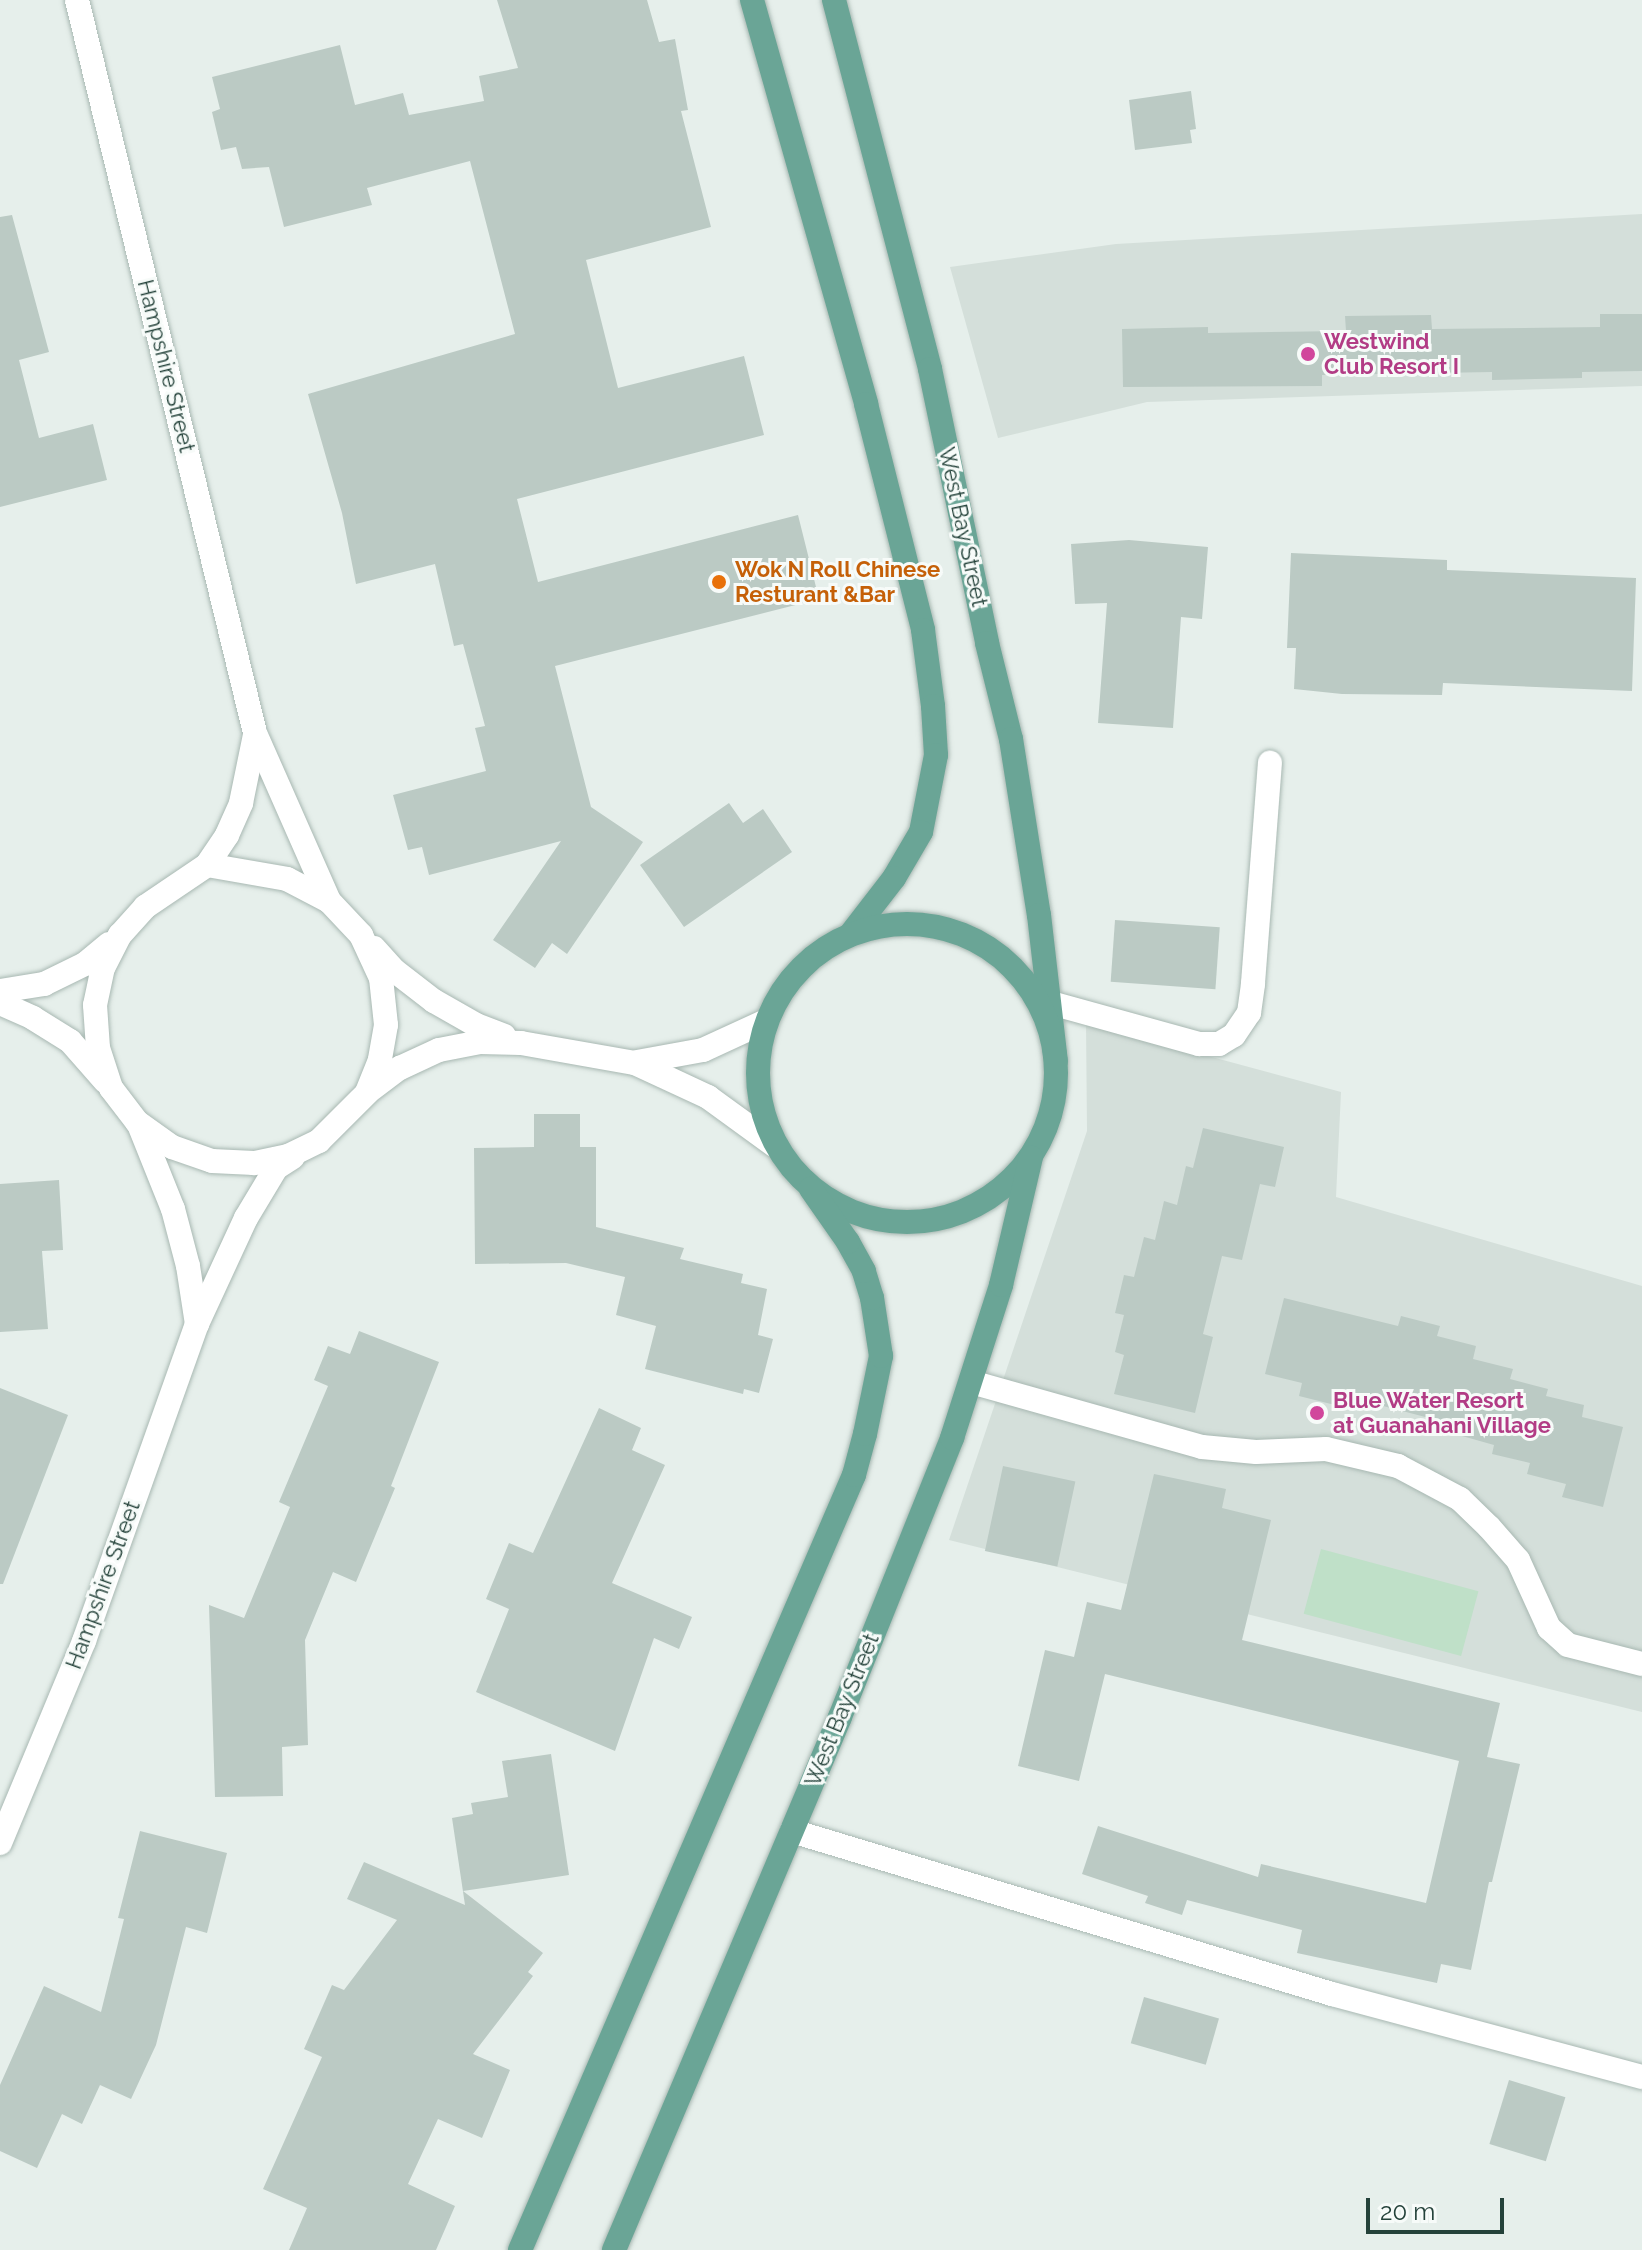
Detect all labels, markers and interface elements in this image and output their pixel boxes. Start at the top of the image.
street label: Hampshire Street [132,277,200,455]
place label: Westwind Club Resort I [1324,328,1459,380]
marker: Westwind Club Resort I [1299,345,1317,363]
street label: West Bay Street [933,445,993,609]
place label: Wok N Roll Chinese Resturant &Bar [735,556,941,608]
marker: Wok N Roll Chinese Resturant &Bar [710,573,728,591]
place label: Blue Water Resort at Guanahani Village [1333,1387,1552,1438]
marker: Blue Water Resort at Guanahani Village [1308,1404,1326,1422]
street label: Hampshire Street [60,1497,146,1673]
street label: West Bay Street [799,1630,885,1790]
scale bar [1370,2182,1508,2232]
text: 20 m [1380,2197,1435,2226]

